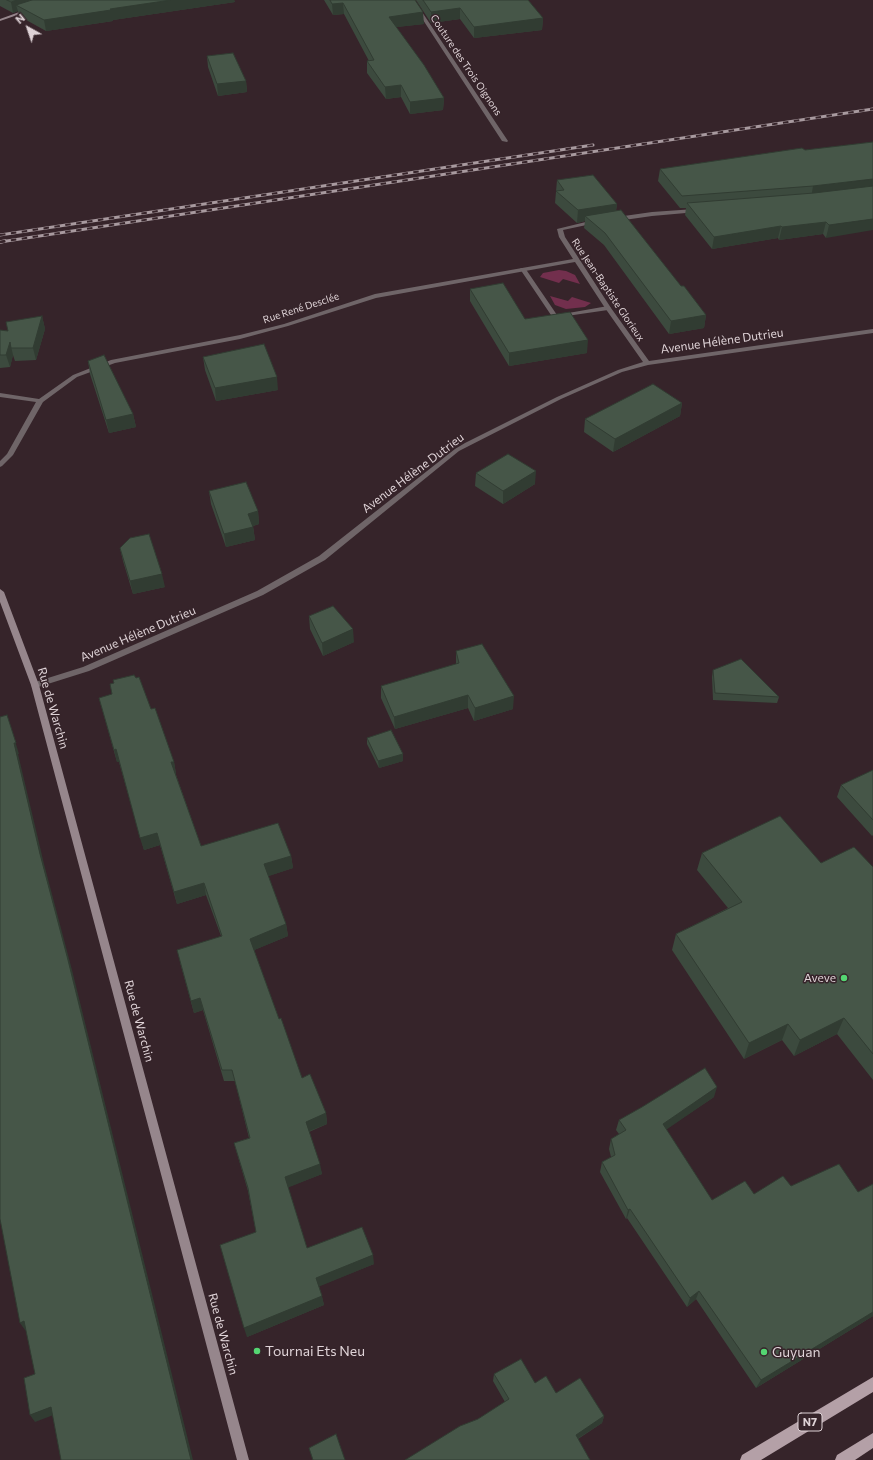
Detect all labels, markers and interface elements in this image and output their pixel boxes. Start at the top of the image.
north arrow [8,8,48,48]
text: N [13,11,27,26]
street label: Couture des Trois Oignons [428,12,504,118]
street label: Rue Jean-Baptiste Glorieux [569,236,647,344]
street label: Rue René Desclée [261,290,341,326]
street label: Avenue Hélène Dutrieu [660,325,784,357]
street label: Avenue Hélène Dutrieu [359,430,467,516]
street label: Avenue Hélène Dutrieu [78,603,198,665]
street label: Rue de Warchin [34,666,72,750]
place label: Aveve [804,971,836,985]
marker: Aveve [839,973,849,983]
street label: Rue de Warchin [121,979,157,1063]
street label: Rue de Warchin [205,1292,241,1376]
place label: Tournai Ets Neu [265,1343,365,1359]
place label: Guyuan [772,1344,820,1360]
marker: Tournai Ets Neu [252,1346,262,1356]
marker: Guyuan [759,1347,769,1357]
road number: N7 [798,1413,822,1431]

